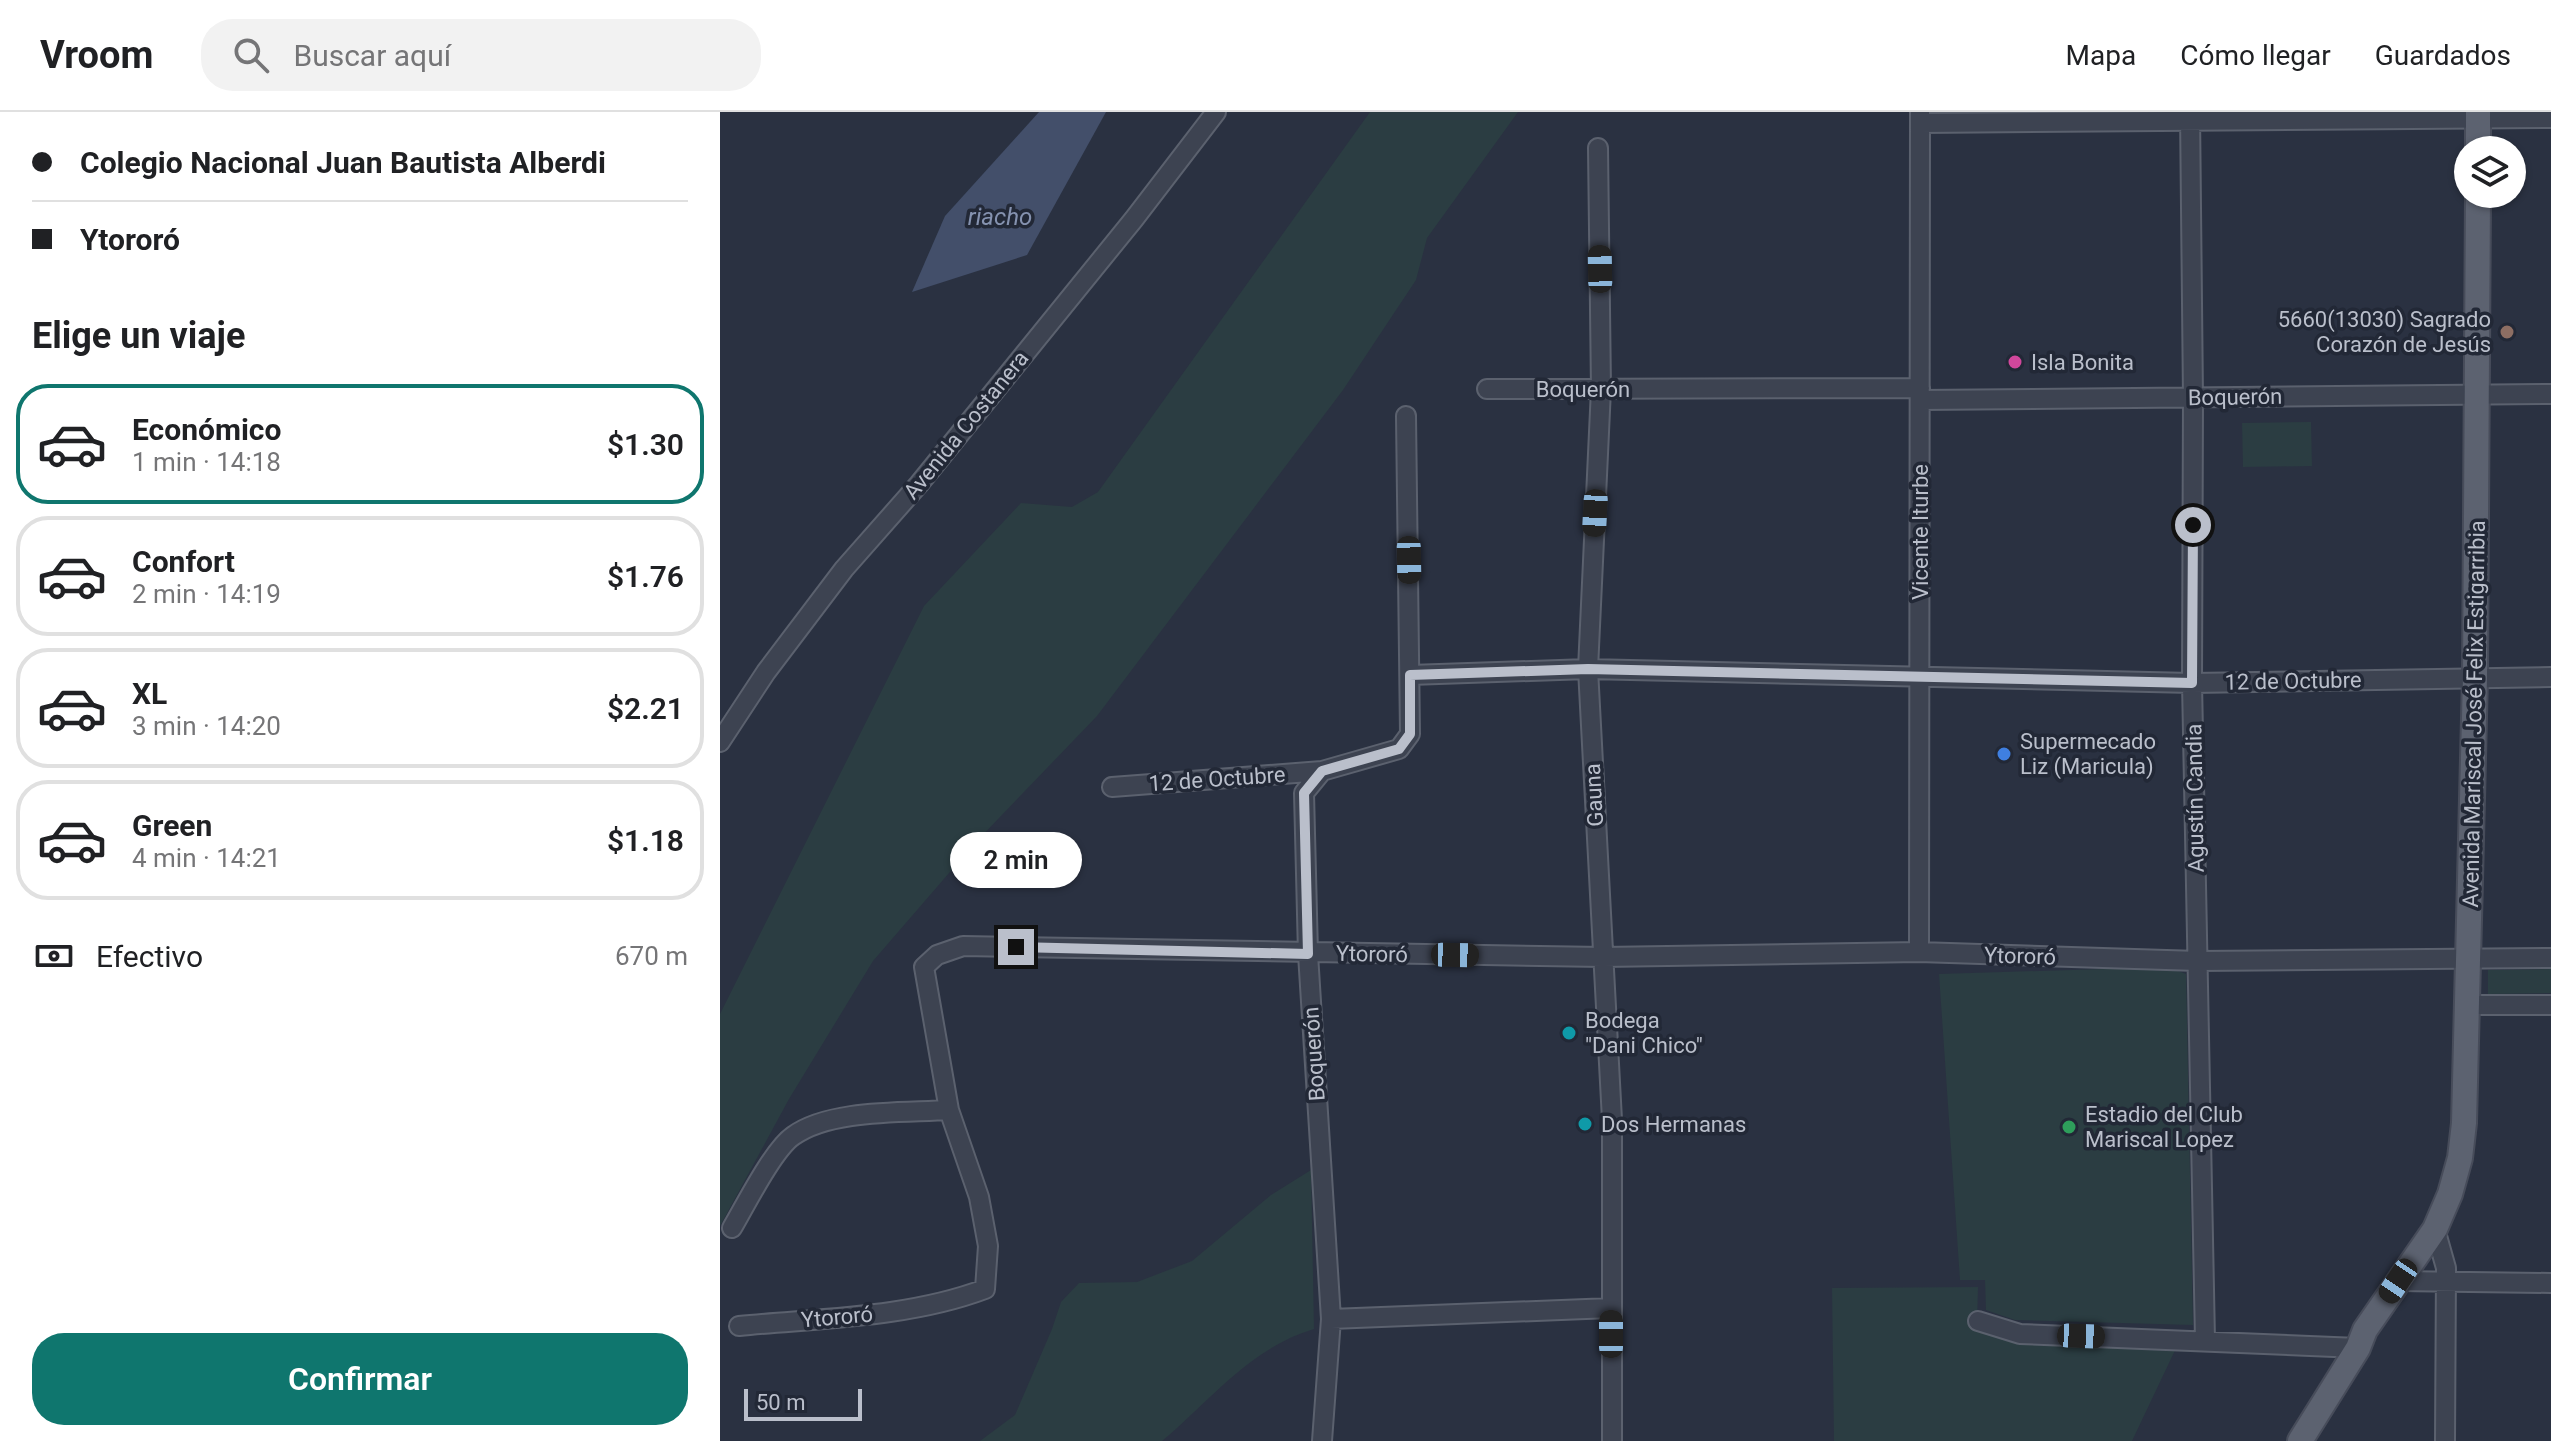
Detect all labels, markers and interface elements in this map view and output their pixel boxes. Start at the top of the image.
search box [201,19,761,91]
text: Vroom [40,33,153,77]
icon: search [229,33,273,77]
text: Buscar aquí [293,38,451,73]
text: Mapa [2066,39,2136,72]
text: Cómo llegar [2180,39,2331,72]
text: Guardados [2375,39,2511,72]
map controls [2454,136,2526,208]
button: layers [2454,136,2526,208]
text: Colegio Nacional Juan Bautista Alberdi [80,145,606,180]
water label: riacho [968,203,1032,231]
text: Ytororó [80,222,180,257]
car [1588,245,1612,293]
place label: 5660(13030) Sagrado Corazón de Jesús [2278,307,2491,357]
text: Elige un viaje [32,315,245,357]
marker: 5660(13030) Sagrado Corazón de Jesús [2498,323,2516,341]
street label: Avenida Costanera [899,346,1033,504]
place label: Isla Bonita [2031,350,2134,375]
marker: Isla Bonita [2006,353,2024,371]
street label: Boquerón [1536,377,1630,402]
street label: Boquerón [2188,384,2282,410]
icon: car [36,408,108,480]
text: Económico [132,412,281,447]
text: $1.30 [607,427,684,462]
text: 1 min · 14:18 [132,447,281,477]
street label: Vicente Iturbe [1908,464,1933,600]
car [1582,488,1608,538]
route start [2175,507,2211,543]
street label: Avenida Mariscal José Felix Estigarribia [2458,520,2490,908]
car [1397,536,1421,584]
icon: car [36,540,108,612]
text: Confort [132,544,235,579]
text: $1.76 [607,559,684,594]
text: 2 min · 14:19 [132,579,281,609]
street label: 12 de Octubre [2224,667,2362,695]
icon: car [36,672,108,744]
text: XL [132,676,167,711]
text: $2.21 [607,691,684,726]
text: 3 min · 14:20 [132,711,281,741]
street label: Agustín Candia [2181,723,2209,873]
place label: Supermecado Liz (Maricula) [2020,729,2156,780]
marker: Supermecado Liz (Maricula) [1995,745,2013,763]
street label: 12 de Octubre [1148,762,1286,796]
street label: Gauna [1580,763,1608,827]
icon: car [36,804,108,876]
text: Green [132,808,212,843]
text: $1.18 [607,823,684,858]
callout: 2 min [950,831,1082,887]
text: 4 min · 14:21 [132,843,281,873]
text: 2 min [983,845,1049,875]
route end [998,929,1034,965]
icon: cash [32,934,76,978]
text: Efectivo [96,939,203,974]
text: 670 m [615,941,688,971]
street label: Ytororó [1336,941,1408,967]
street label: Ytororó [1984,942,2056,970]
car [1431,943,1479,967]
street label: Boquerón [1298,1006,1330,1102]
place label: Bodega "Dani Chico" [1585,1008,1703,1058]
marker: Bodega "Dani Chico" [1560,1024,1578,1042]
place label: Estadio del Club Mariscal Lopez [2085,1102,2243,1152]
place label: Dos Hermanas [1601,1112,1746,1137]
marker: Dos Hermanas [1576,1115,1594,1133]
marker: Estadio del Club Mariscal Lopez [2060,1118,2078,1136]
car [2375,1254,2421,1308]
street label: Ytororó [800,1301,874,1333]
car [1599,1310,1623,1358]
car [2057,1323,2105,1349]
button: Confirmar [32,1333,688,1425]
scale bar [744,1385,862,1421]
text: 50 m [756,1390,805,1415]

